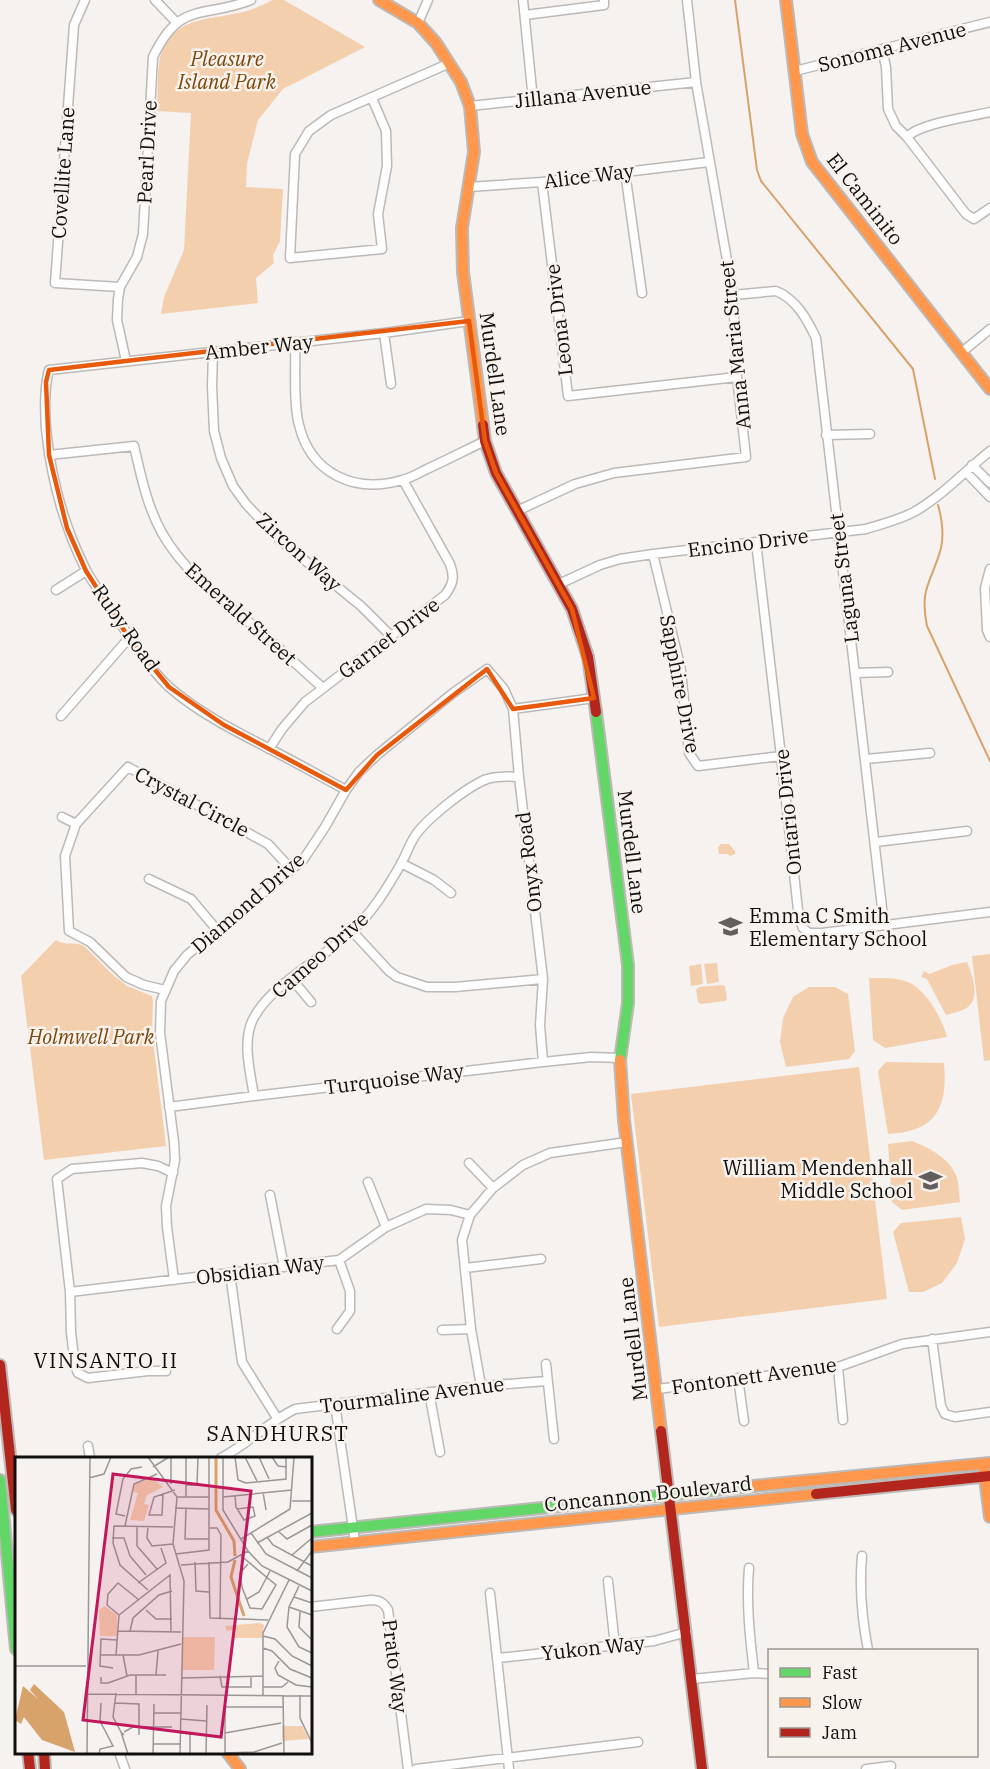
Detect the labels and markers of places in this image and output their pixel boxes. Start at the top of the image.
place label: Emma C Smith Elementary School [749,902,927,952]
school or university icon: Emma C Smith Elementary School [718,914,744,940]
place label: William Mendenhall Middle School [723,1154,913,1204]
school or university icon: William Mendenhall Middle School [918,1167,944,1193]

